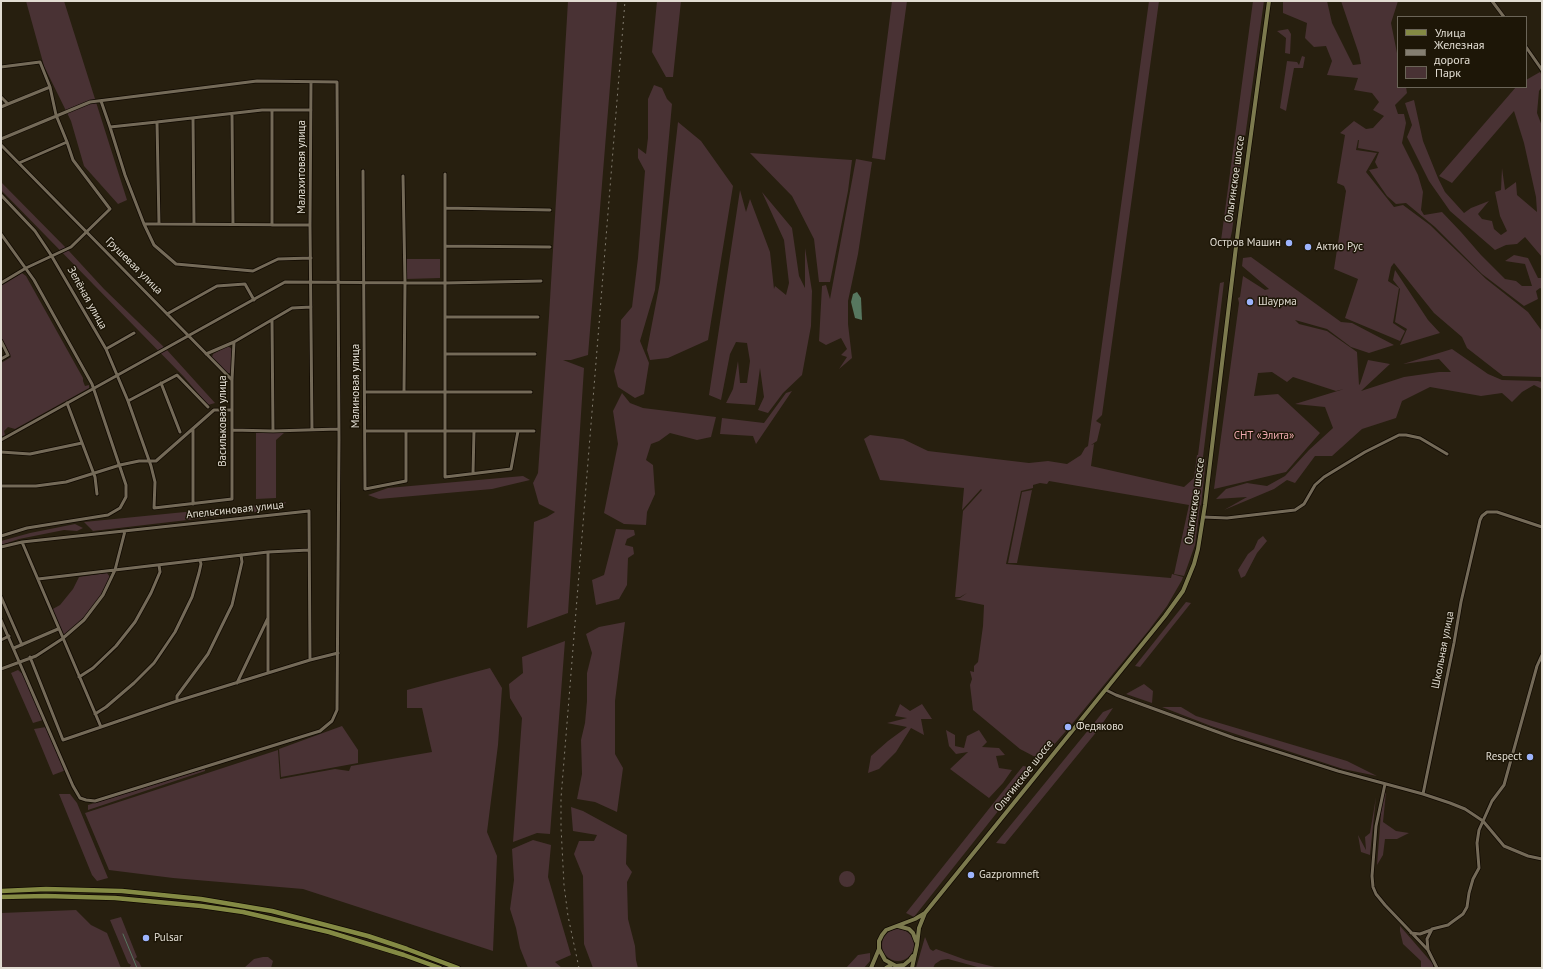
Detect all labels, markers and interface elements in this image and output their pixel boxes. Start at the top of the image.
legend [1397,16,1527,88]
text: Улица [1435,25,1466,40]
text: Железная дорога [1434,37,1485,67]
text: Парк [1435,65,1461,80]
street label: Малахитовая улица [295,120,309,214]
street label: Ольгинское шоссе [1222,135,1248,223]
street label: Грушевая улица [103,235,165,297]
place label: Остров Машин [1210,236,1281,250]
marker: Остров Машин [1284,238,1294,248]
place label: Актио Рус [1316,240,1363,254]
marker: Актио Рус [1303,242,1313,252]
street label: Зелёная улица [64,264,110,332]
place label: Шаурма [1258,295,1297,309]
marker: Шаурма [1245,297,1255,307]
street label: Малиновая улица [349,344,363,428]
street label: Васильковая улица [216,375,230,467]
park label: СНТ «Элита» [1234,429,1294,443]
street label: Ольгинское шоссе [1182,457,1208,545]
street label: Апельсиновая улица [186,498,284,522]
street label: Школьная улица [1429,610,1457,690]
place label: Федяково [1076,720,1124,734]
marker: Федяково [1063,722,1073,732]
street label: Ольгинское шоссе [992,738,1056,814]
place label: Respect [1486,750,1522,764]
marker: Respect [1525,752,1535,762]
place label: Gazpromneft [979,868,1039,882]
marker: Gazpromneft [966,870,976,880]
place label: Pulsar [154,931,183,945]
marker: Pulsar [141,933,151,943]

